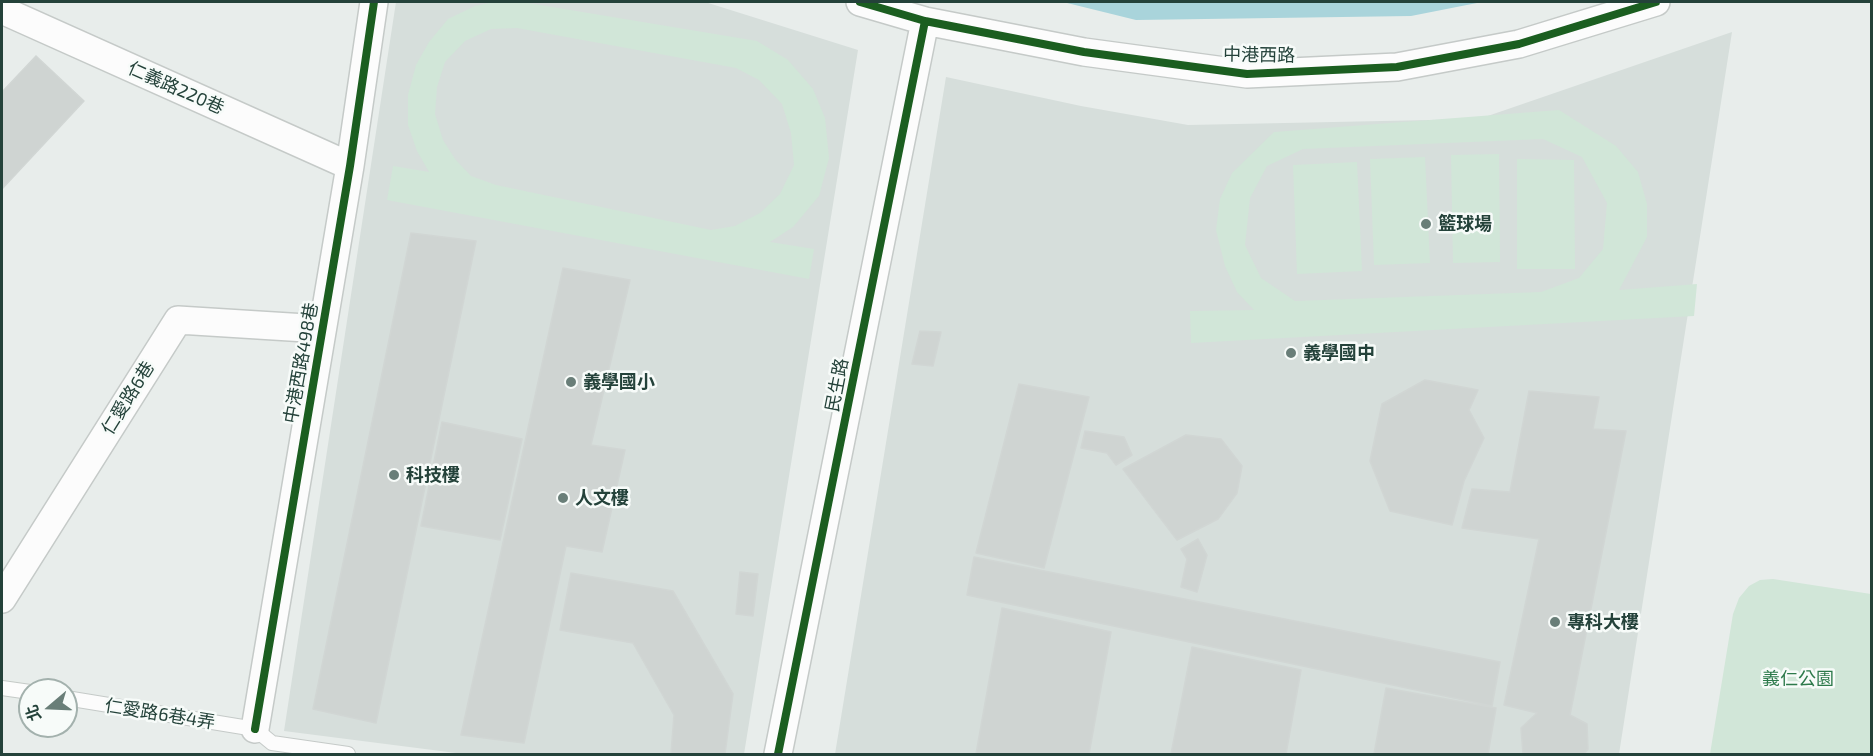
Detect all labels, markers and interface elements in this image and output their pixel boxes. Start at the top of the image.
street label: 中港西路 [1223,44,1295,66]
street label: 仁義路220巷 [125,57,227,119]
place label: 籃球場 [1438,213,1492,235]
marker: 籃球場 [1419,217,1433,231]
street label: 中港西路498巷 [280,301,322,425]
place label: 義學國中 [1303,342,1375,364]
marker: 義學國中 [1284,346,1298,360]
street label: 民生路 [821,356,853,414]
street label: 仁愛路6巷 [97,357,159,439]
place label: 義學國小 [583,371,655,393]
marker: 義學國小 [564,375,578,389]
place label: 科技樓 [406,464,460,486]
marker: 科技樓 [387,468,401,482]
place label: 人文樓 [575,487,629,509]
marker: 人文樓 [556,491,570,505]
place label: 專科大樓 [1567,611,1639,633]
marker: 專科大樓 [1548,615,1562,629]
park label: 義仁公園 [1762,668,1834,690]
north arrow [18,678,78,738]
street label: 仁愛路6巷4弄 [103,695,217,733]
text: 北 [21,703,44,724]

